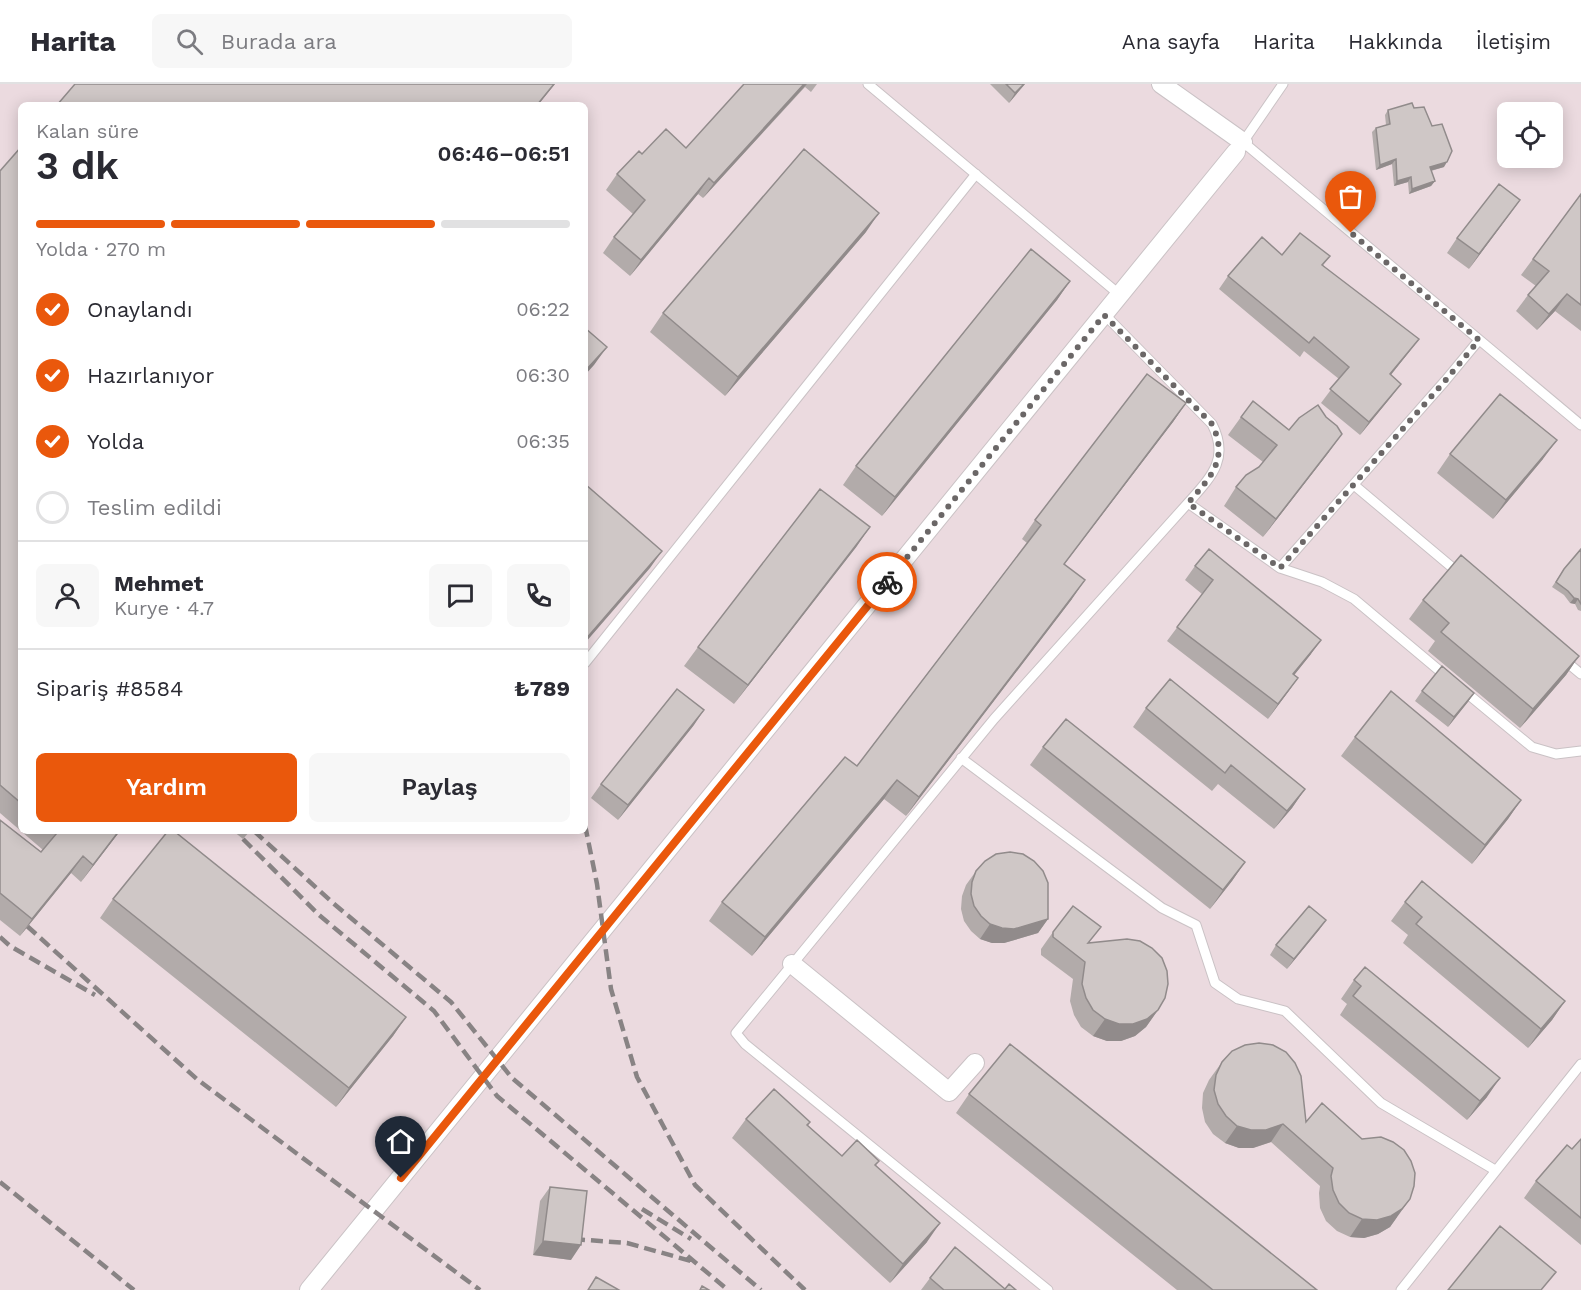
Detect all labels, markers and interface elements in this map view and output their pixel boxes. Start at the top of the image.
search box [152,14,572,68]
text: Harita [30,25,116,58]
icon: search [173,25,206,58]
text: Burada ara [221,29,337,54]
text: Ana sayfa [1122,29,1220,54]
text: Harita [1253,29,1315,54]
text: Hakkında [1348,29,1443,54]
text: İletişim [1476,29,1551,54]
map controls [1497,102,1563,168]
button: locate [1497,102,1563,168]
text: Kalan süre [36,119,139,143]
text: 06:46–06:51 [437,141,570,166]
text: 3 dk [36,143,119,188]
pin [1325,171,1376,233]
icon: bag [1334,180,1367,213]
text: Yolda · 270 m [36,237,166,261]
icon: check [36,293,69,326]
text: Onaylandı [87,297,193,322]
text: 06:22 [516,297,570,321]
icon: check [36,359,69,392]
text: Hazırlanıyor [87,363,214,388]
text: 06:30 [515,363,570,387]
icon: check [36,425,69,458]
text: Yolda [87,429,144,454]
text: 06:35 [516,429,570,453]
text: Teslim edildi [87,495,222,520]
courier [857,552,917,612]
button: person [36,564,99,627]
button: chat [429,564,492,627]
button: phone [507,564,570,627]
icon: bike [871,566,904,599]
text: Mehmet [114,571,203,596]
text: Kurye · 4.7 [114,596,214,620]
text: Sipariş #8584 [36,676,183,701]
text: ₺789 [514,676,570,701]
button: Yardım [36,753,297,822]
button: Paylaş [309,753,570,822]
pin [375,1116,426,1178]
icon: home [384,1125,417,1158]

